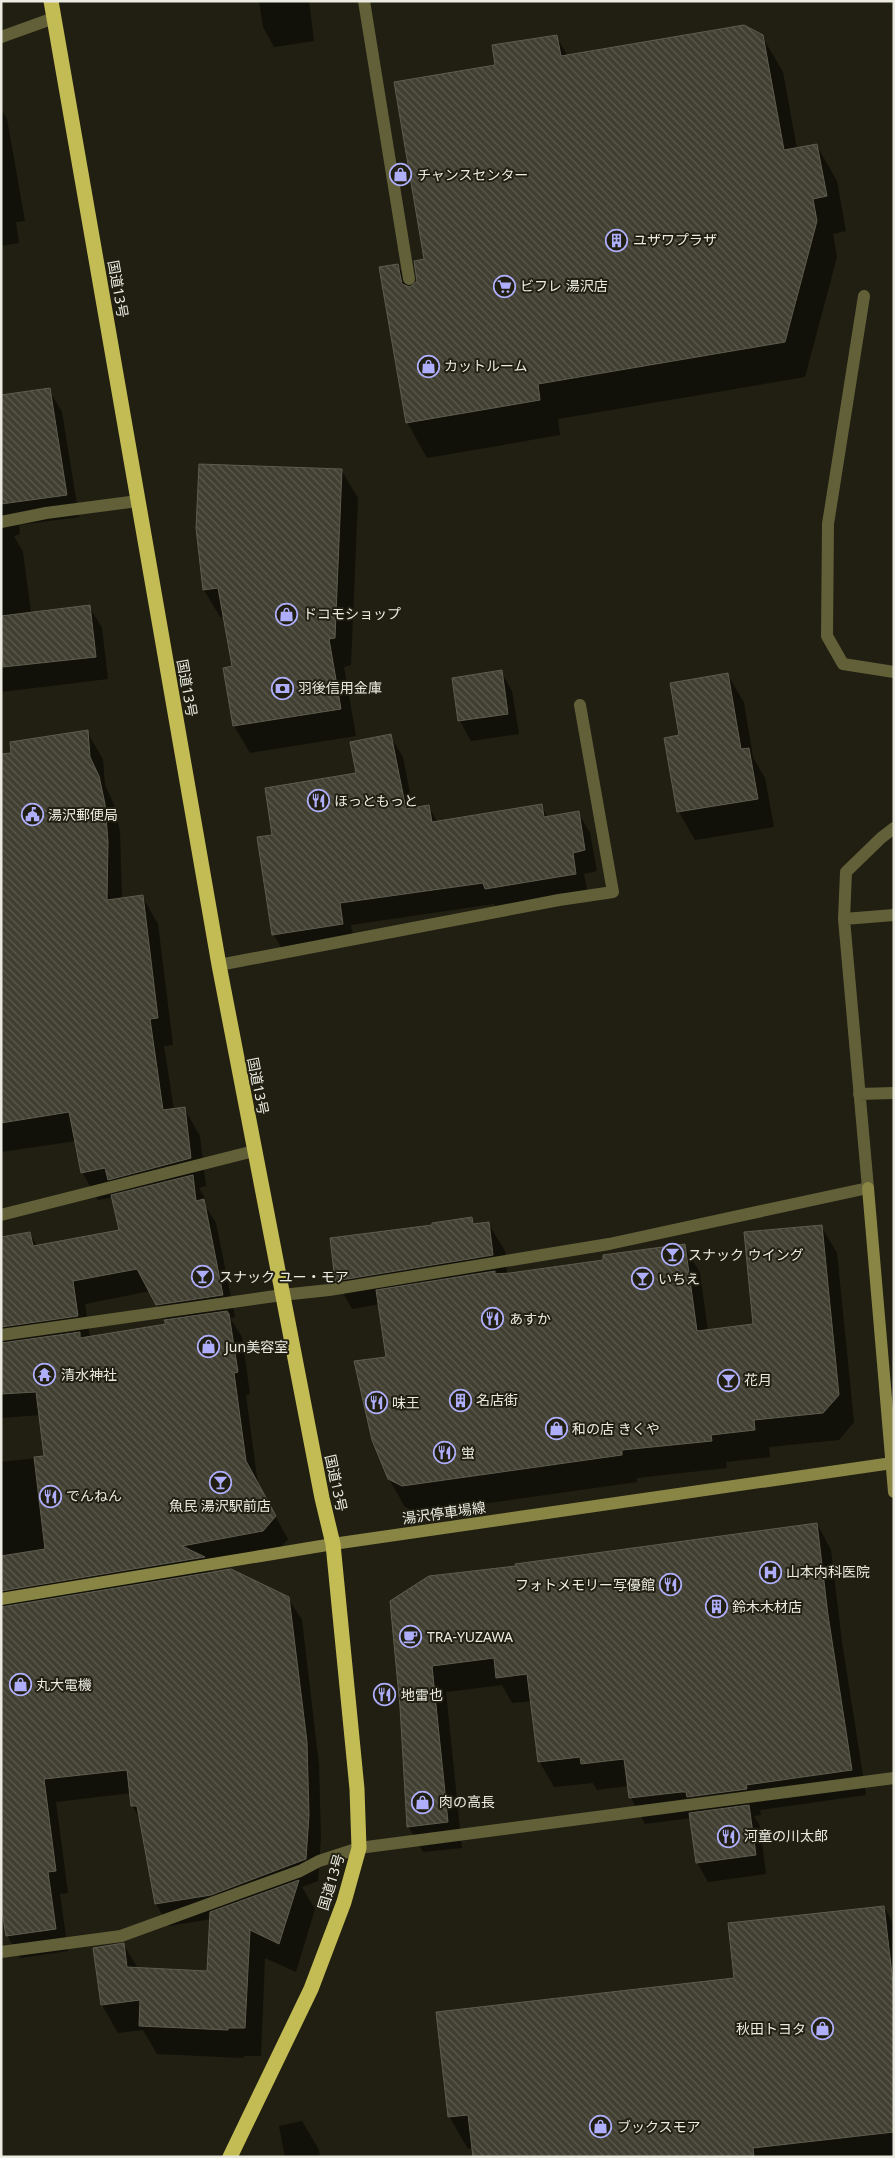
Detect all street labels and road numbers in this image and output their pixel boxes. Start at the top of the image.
street label: 国道13号 [104,259,133,319]
street label: 国道13号 [173,658,202,718]
street label: 国道13号 [244,1056,273,1116]
street label: 国道13号 [321,1453,352,1513]
street label: 湯沢停車場線 [401,1497,487,1528]
street label: 国道13号 [313,1851,348,1912]

